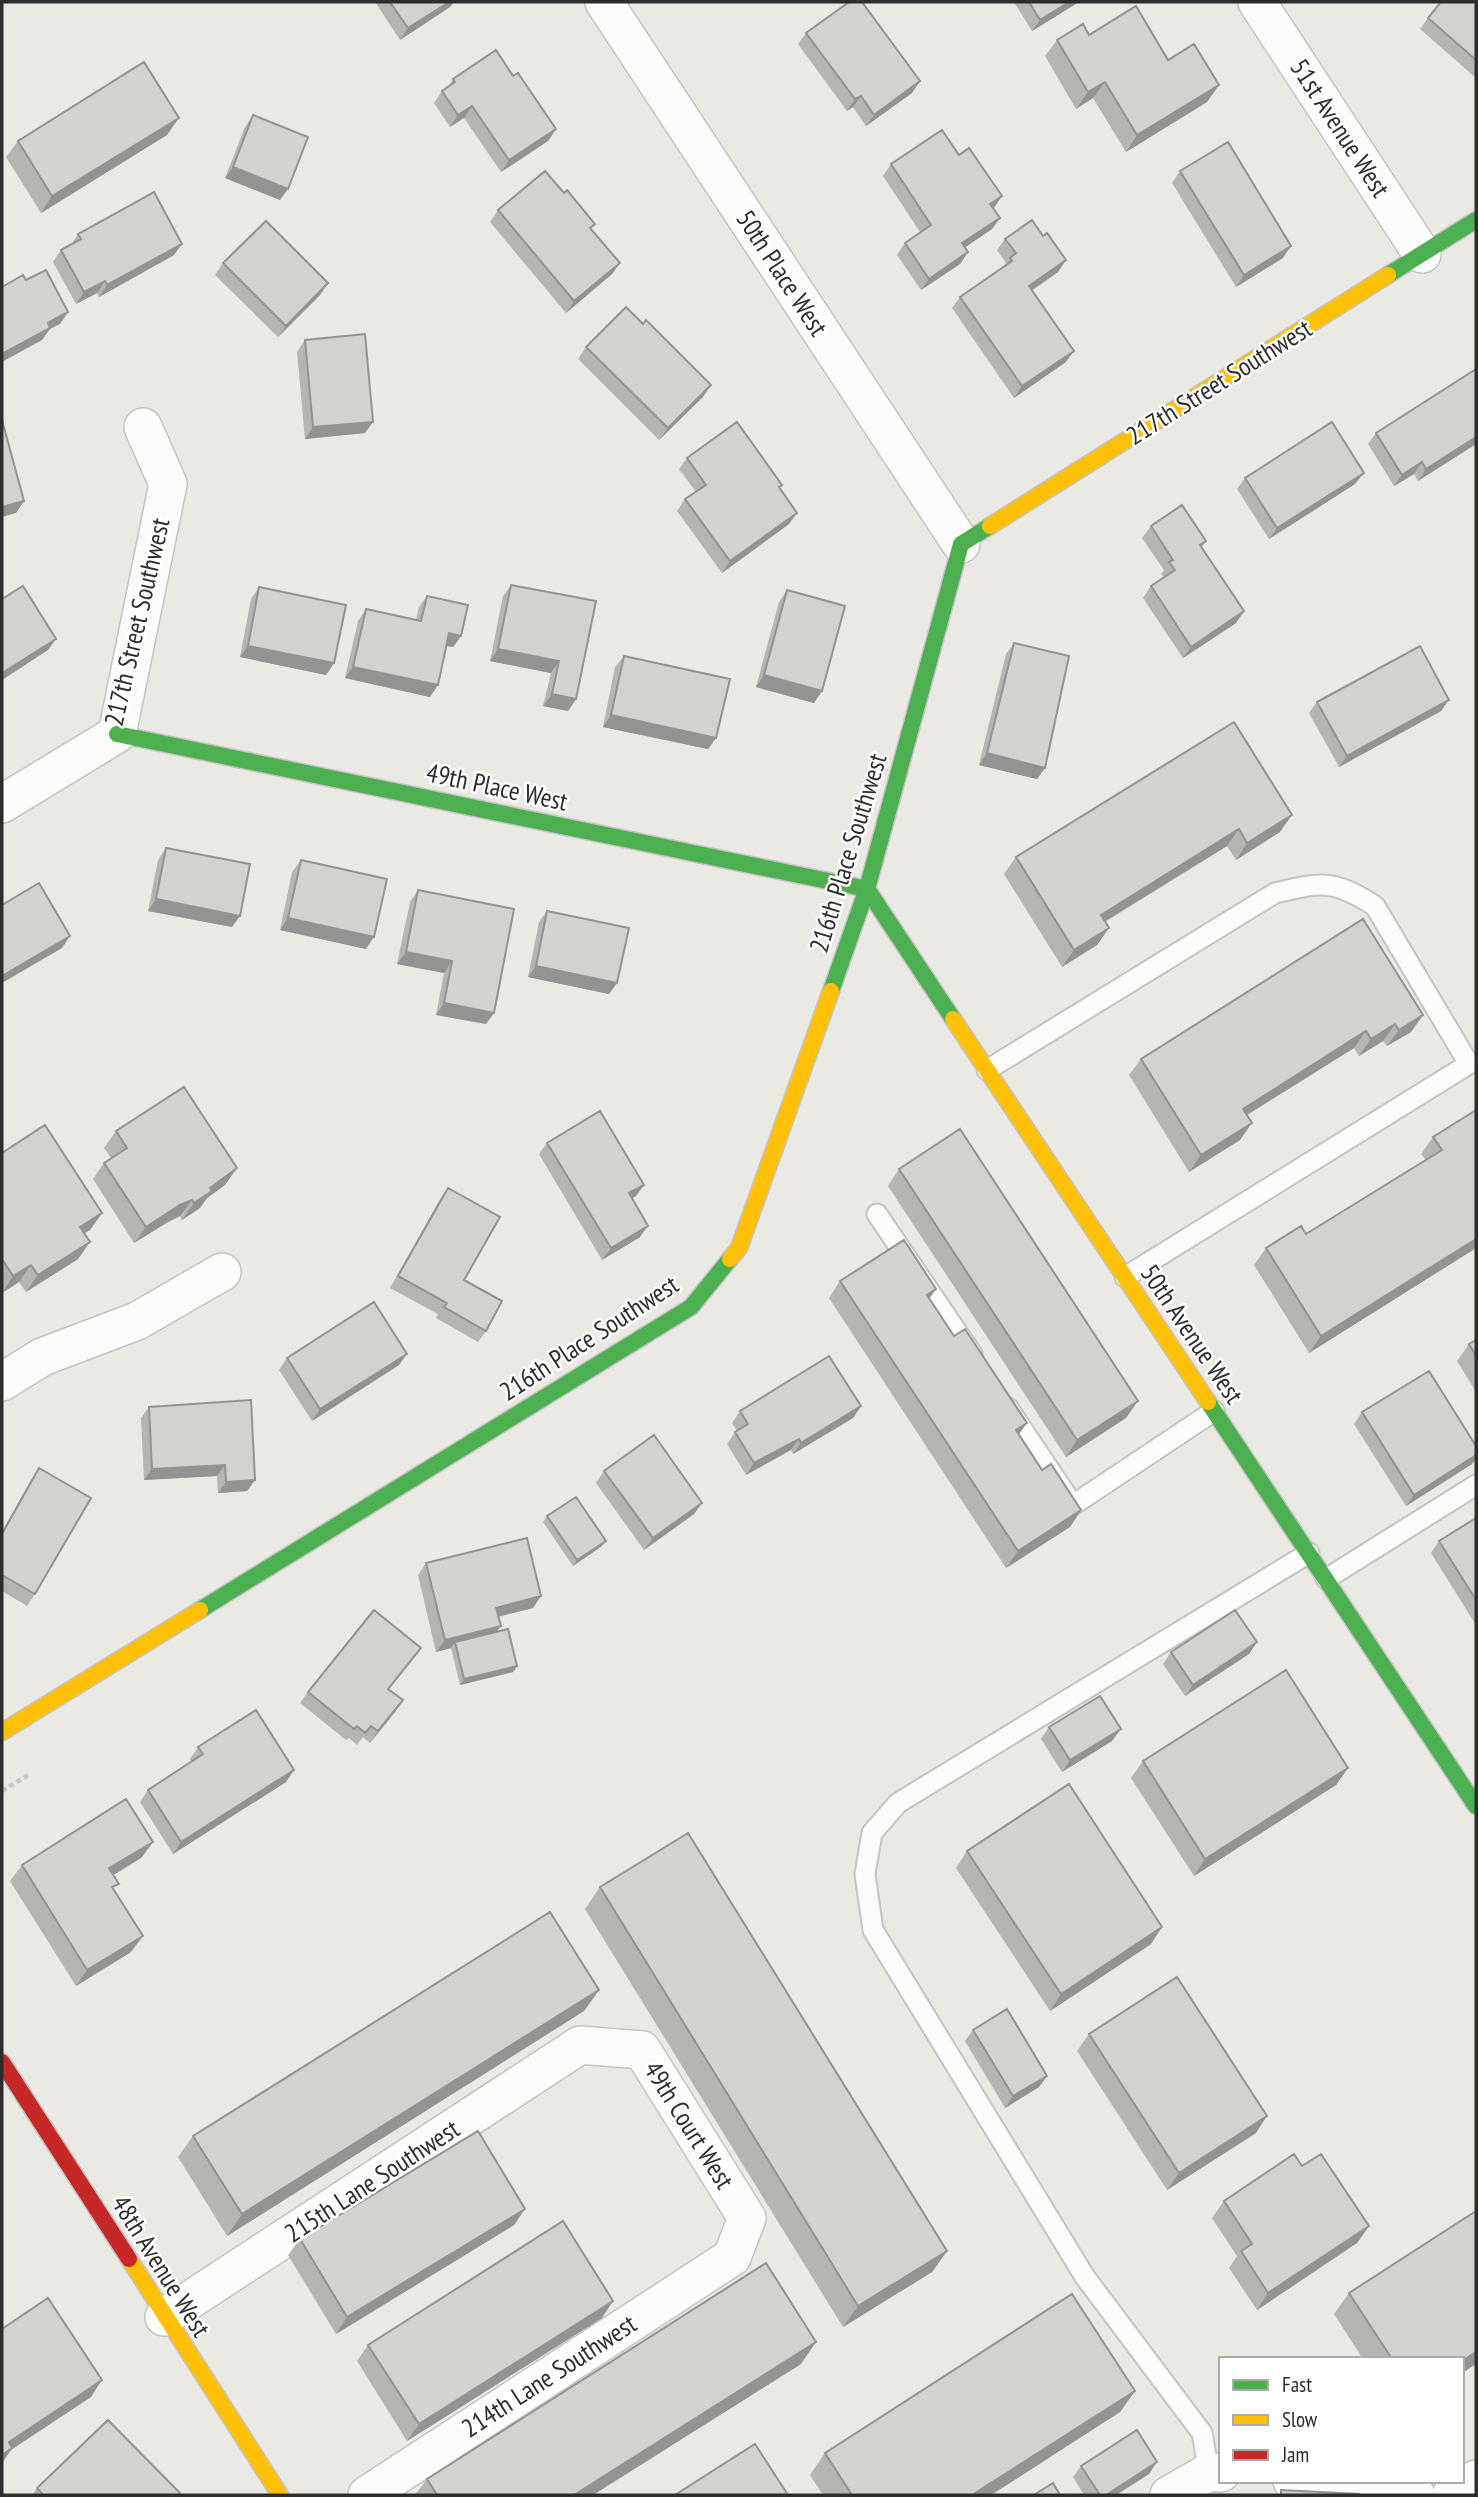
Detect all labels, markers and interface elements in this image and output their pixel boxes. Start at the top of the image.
street label: 51st Avenue West [1283,52,1397,203]
street label: 50th Place West [729,204,835,342]
street label: 217th Street Southwest [1120,311,1318,452]
street label: 217th Street Southwest [97,515,176,729]
street label: 216th Place Southwest [802,749,893,956]
street label: 49th Place West [423,755,571,818]
street label: 50th Avenue West [1134,1258,1251,1410]
street label: 216th Place Southwest [493,1268,684,1408]
street label: 49th Court West [637,2055,742,2195]
street label: 215th Lane Southwest [278,2112,465,2249]
street label: 48th Avenue West [105,2189,218,2343]
street label: 214th Lane Southwest [455,2307,642,2444]
legend [1219,2357,1464,2483]
text: Fast [1282,2371,1312,2398]
text: Slow [1282,2406,1318,2433]
text: Jam [1281,2441,1309,2468]

